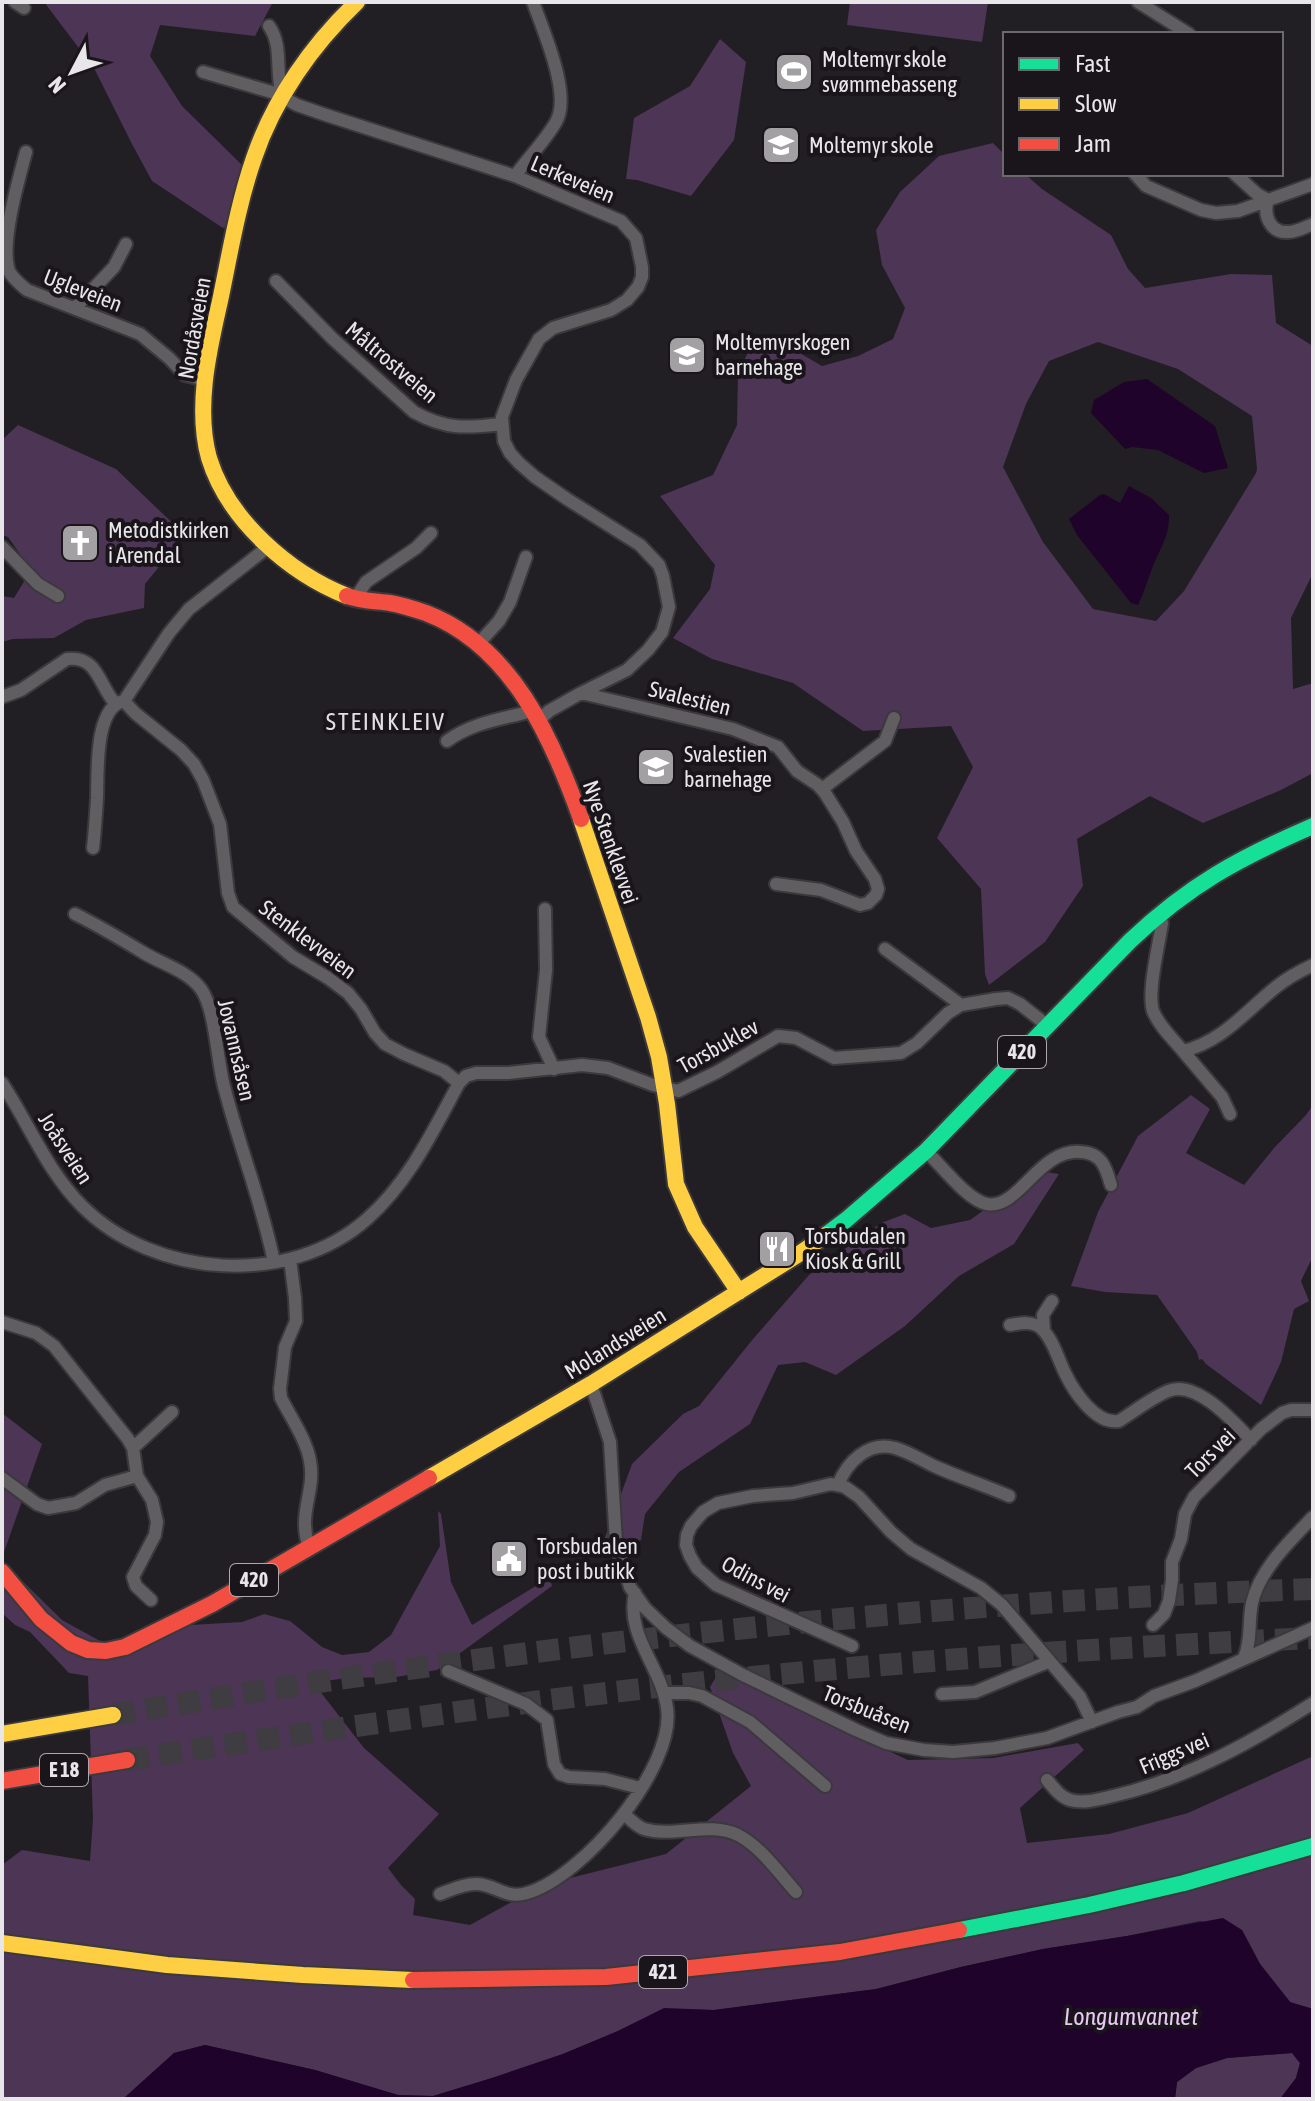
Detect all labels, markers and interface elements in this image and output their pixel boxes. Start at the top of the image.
north arrow [32,32,112,112]
legend [1003,32,1283,176]
place label: Moltemyr skole svømmebasseng [822,46,957,97]
text: Fast [1075,50,1111,77]
sports icon: Moltemyr skole svømmebasseng [773,51,815,93]
text: N [43,72,71,99]
text: Slow [1075,90,1117,117]
school or university icon: Moltemyr skole [760,124,802,166]
text: Jam [1075,130,1111,157]
place label: Moltemyr skole [809,132,933,158]
street label: Lerkeveien [527,150,619,208]
street label: Ugleveien [40,263,126,317]
street label: Nordåsveien [172,275,216,381]
street label: Måltrostveien [341,316,443,408]
place label: Moltemyrskogen barnehage [715,329,850,380]
school or university icon: Moltemyrskogen barnehage [666,334,708,376]
place label: Metodistkirken i Arendal [108,517,229,568]
church icon: Metodistkirken i Arendal [59,522,101,564]
street label: Svalestien [646,675,734,721]
district label: STEINKLEIV [326,708,446,735]
place label: Svalestien barnehage [684,741,772,792]
school or university icon: Svalestien barnehage [635,746,677,788]
street label: Nye Stenklevvei [578,777,644,907]
street label: Stenklevveien [254,894,362,984]
street label: Jovannsåsen [213,996,261,1104]
street label: Torsbuklev [673,1013,763,1079]
road number: 420 [998,1036,1046,1068]
street label: Joåsveien [33,1107,99,1189]
place label: Torsbudalen Kiosk & Grill [805,1223,906,1274]
restaurant icon: Torsbudalen Kiosk & Grill [756,1228,798,1270]
street label: Molandsveien [560,1302,670,1384]
street label: Tors vei [1180,1423,1240,1483]
place label: Torsbudalen post i butikk [537,1533,638,1584]
public building icon: Torsbudalen post i butikk [488,1538,530,1580]
street label: Odins vei [717,1550,795,1608]
road number: 420 [230,1564,278,1596]
street label: Torsbuåsen [819,1680,915,1738]
street label: Friggs vei [1135,1727,1213,1779]
road number: E 18 [40,1754,88,1786]
road number: 421 [639,1956,687,1988]
water label: Longumvannet [1064,2003,1198,2030]

